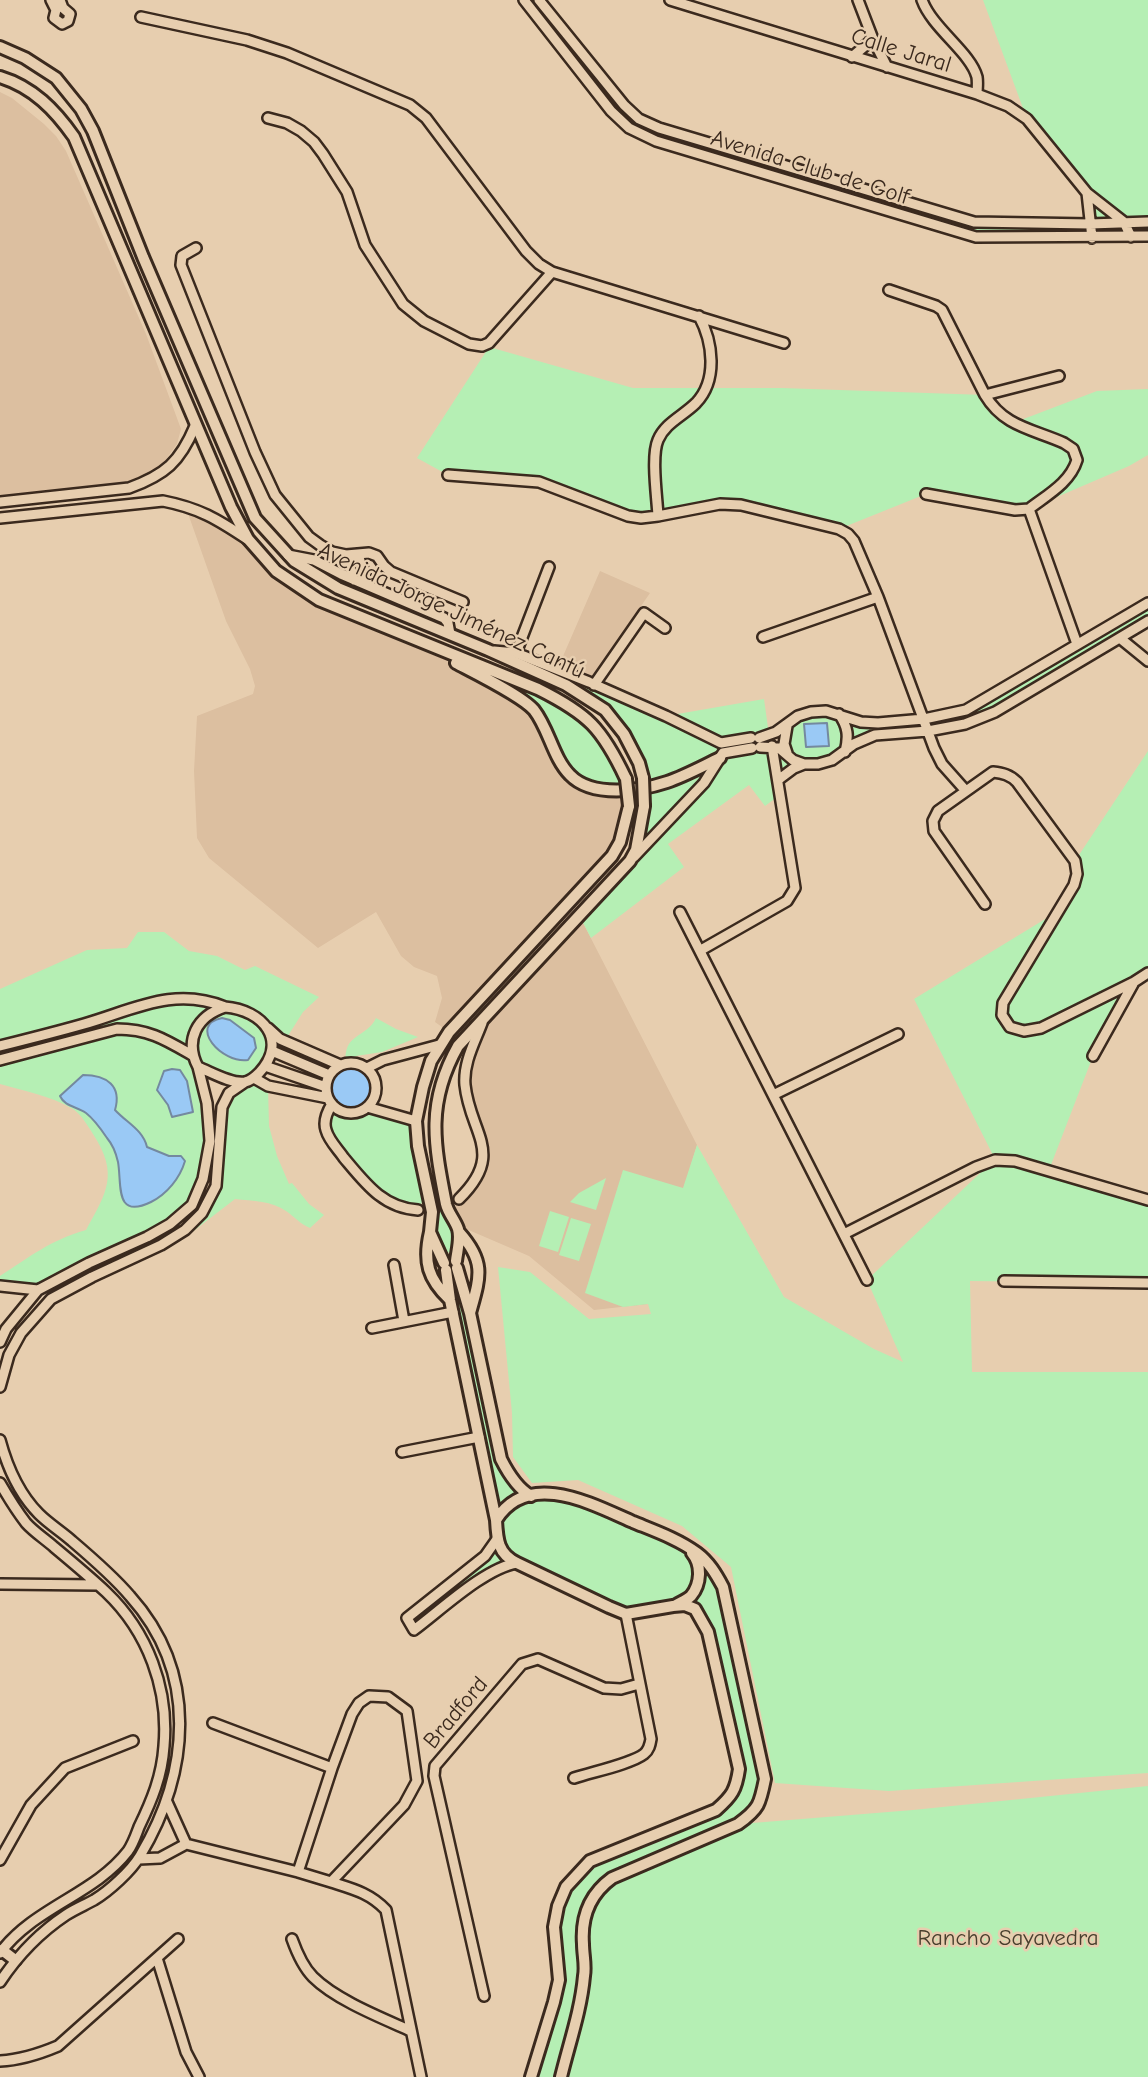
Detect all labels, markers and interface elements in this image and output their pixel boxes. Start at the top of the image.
street label: Calle Jaral [848,23,954,79]
street label: Avenida Club de Golf [707,125,913,211]
street label: Avenida Jorge Jiménez Cantú [313,537,589,685]
street label: Bradford [418,1671,494,1755]
park label: Rancho Sayavedra [917,1924,1099,1952]

